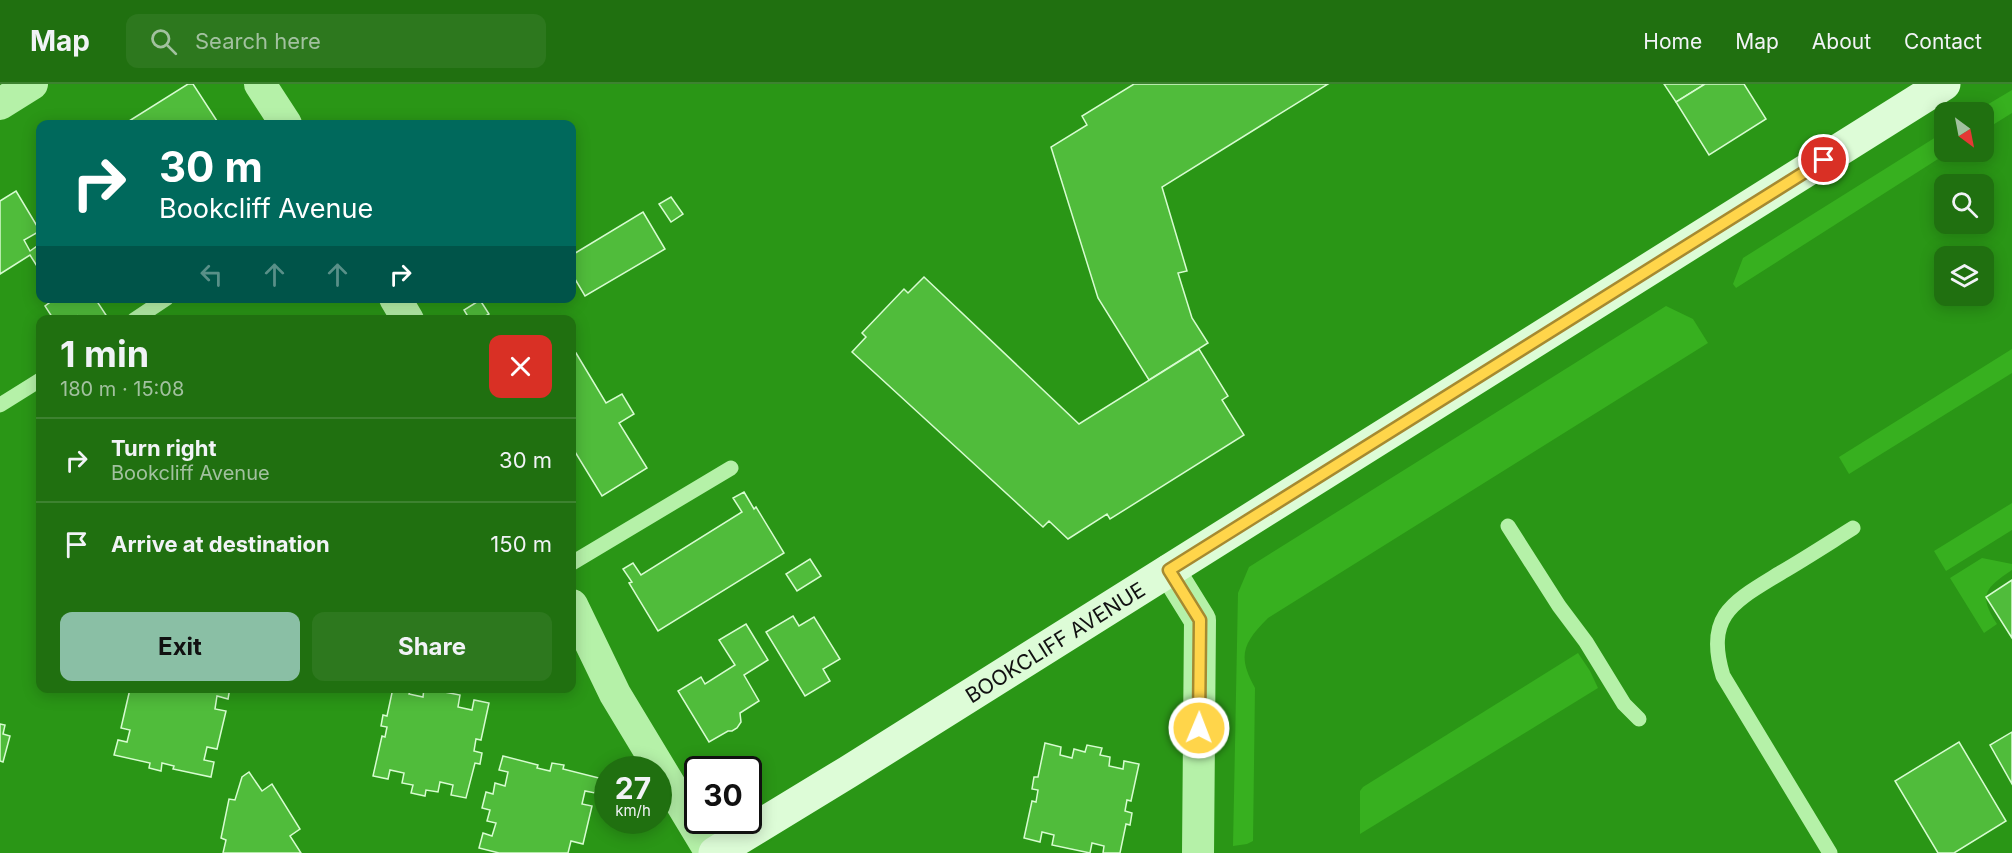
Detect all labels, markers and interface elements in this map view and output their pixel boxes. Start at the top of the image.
search box [126,14,546,68]
text: Map [30,24,90,58]
icon: search [147,25,180,58]
text: Search here [195,28,321,54]
text: Home [1643,29,1702,54]
text: Map [1735,29,1779,54]
text: About [1812,29,1871,54]
text: Contact [1904,29,1982,54]
north arrow [1934,102,1994,162]
map controls [1934,102,1994,306]
pin [1798,134,1849,185]
text: 30 m [159,141,263,192]
icon: arrive [1807,143,1840,176]
icon: right [60,144,138,222]
button: search [1934,174,1994,234]
text: Bookcliff Avenue [159,192,373,225]
button: layers [1934,246,1994,306]
icon: left [195,258,228,291]
icon: ahead [258,258,291,291]
icon: ahead [321,258,354,291]
icon: right [384,258,417,291]
text: 1 min [60,332,149,376]
button: close [489,335,552,398]
text: 180 m · 15:08 [60,377,184,401]
text: Turn right [111,435,217,461]
icon: right [60,444,93,477]
text: 30 m [499,447,552,473]
text: Bookcliff Avenue [111,461,270,485]
icon: arrive [60,528,93,561]
text: Arrive at destination [111,531,330,557]
text: 150 m [490,531,552,557]
street label: BOOKCLIFF AVENUE [961,576,1149,708]
button: Exit [60,612,300,681]
button: Share [312,612,552,681]
position arrow [1167,696,1231,760]
speed limit sign: 30 [684,756,762,834]
text: 27 [615,770,651,806]
text: km/h [615,801,651,820]

